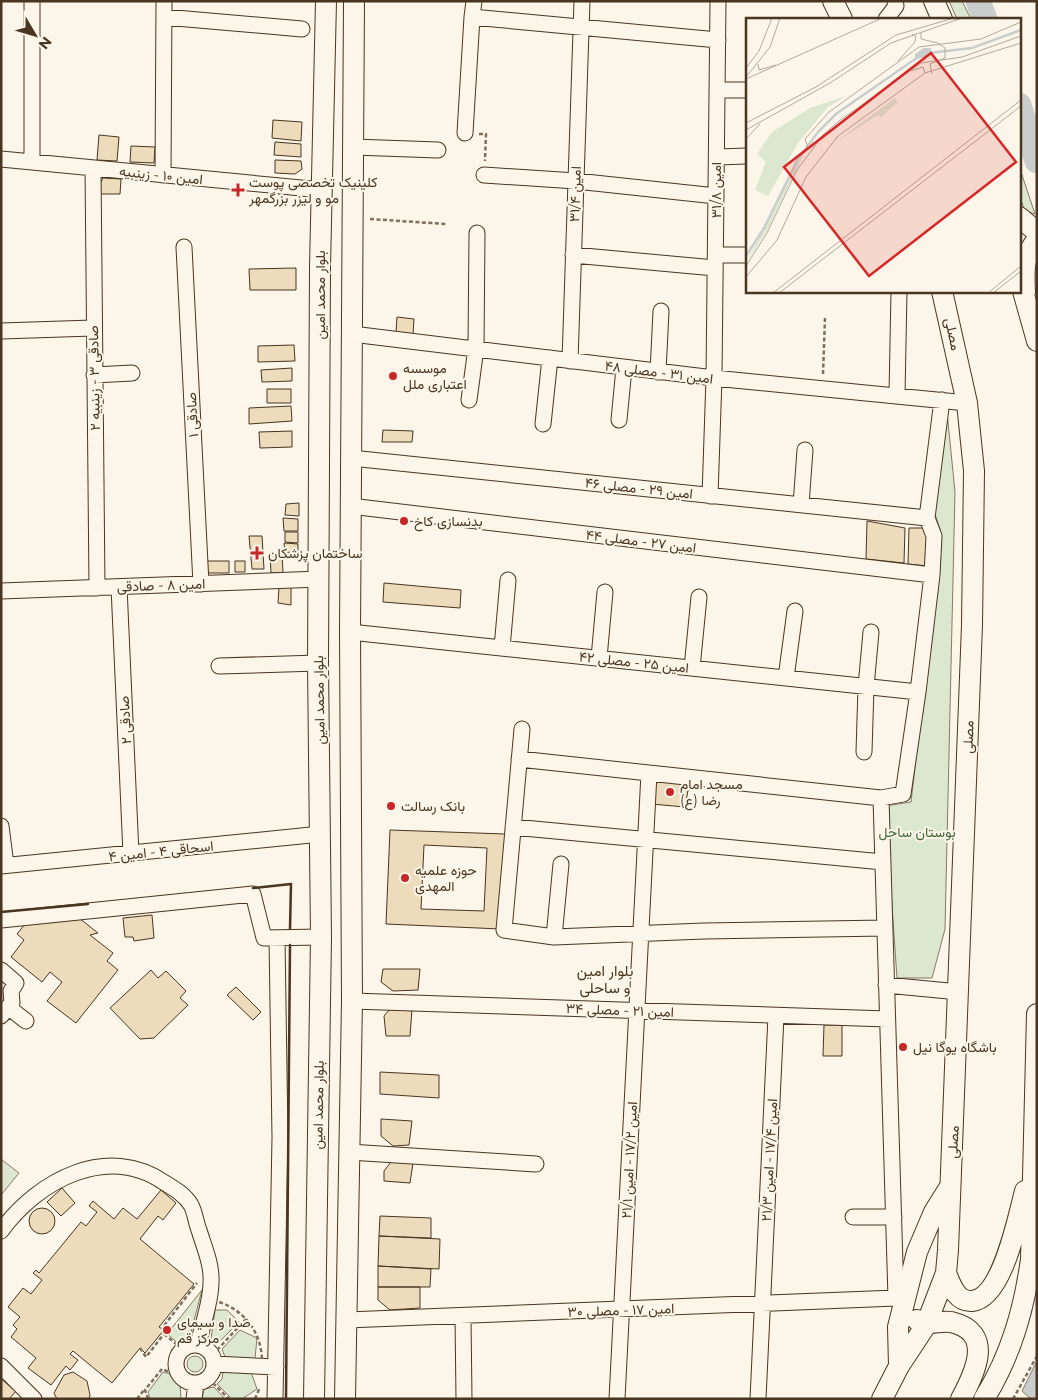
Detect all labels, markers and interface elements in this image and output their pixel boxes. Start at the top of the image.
north arrow [10,10,60,60]
inset map [746,18,1020,292]
text: N [35,33,56,53]
street label: امین ۱۰ - زینبیه [118,162,204,188]
street label: امین ۳۱/۸ [707,162,725,218]
street label: امین ۳۱/۴ [565,166,585,222]
place label: کلینیک تخصصی پوست مو و لیزر بزرگمهر [248,173,377,207]
marker: کلینیک تخصصی پوست مو و لیزر بزرگمهر [231,183,245,197]
street label: بلوار محمد امین [311,250,329,340]
street label: مصلی [941,316,965,352]
street label: صادقی ۳ - زینبیه ۲ [84,325,104,431]
street label: امین ۳۱ - مصلی ۴۸ [604,356,714,388]
place label: موسسه اعتباری ملل [403,359,467,393]
marker: موسسه اعتباری ملل [387,370,399,382]
street label: صادقی ۱ [182,392,202,438]
street label: امین ۲۹ - مصلی ۴۶ [584,473,694,503]
place label: بدنسازی کاخ [414,512,483,532]
marker: بدنسازی کاخ [398,515,410,527]
street label: امین ۲۷ - مصلی ۴۴ [585,525,697,557]
place label: ساختمان پزشکان [268,544,362,563]
marker: ساختمان پزشکان [250,546,264,560]
street label: امین ۸ - صادقی [116,574,206,596]
street label: امین ۲۵ - مصلی ۴۲ [578,647,690,677]
street label: بلوار محمد امین [309,655,329,745]
street label: صادقی ۲ [115,695,135,745]
street label: مصلی [958,720,978,754]
place label: مسجد امام رضا (ع) [680,775,743,811]
marker: مسجد امام رضا (ع) [664,786,676,798]
place label: بانک رسالت [401,797,465,815]
marker: بانک رسالت [385,800,397,812]
park label: بوستان ساحل [878,823,956,841]
street label: اسحاقی ۴ - امین ۴ [108,837,214,865]
place label: حوزه علمیه المهدی [415,861,477,895]
marker: حوزه علمیه المهدی [399,872,411,884]
district label: بلوار امین و ساحلی [577,961,633,998]
street label: امین ۲۱ - مصلی ۳۴ [566,999,674,1021]
place label: باشگاه یوگا نیل [913,1038,997,1056]
marker: باشگاه یوگا نیل [897,1041,909,1053]
street label: بلوار محمد امین [308,1060,328,1150]
street label: امین ۱۷/۴ - امین ۲۱/۳ [757,1098,781,1222]
street label: امین ۱۷/۲ - امین ۲۱/۱ [617,1101,641,1219]
street label: مصلی [943,1125,963,1159]
street label: امین ۱۷ - مصلی ۳۰ [567,1299,675,1321]
place label: صدا و سیمای مرکز قم [177,1313,251,1347]
marker: صدا و سیمای مرکز قم [161,1324,173,1336]

